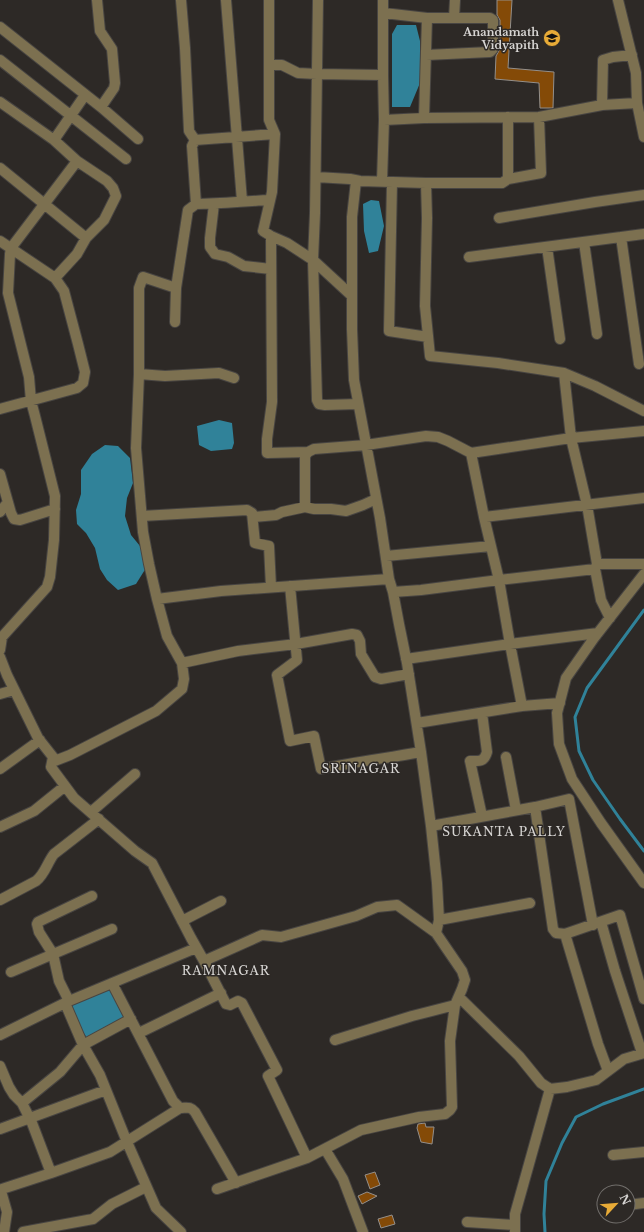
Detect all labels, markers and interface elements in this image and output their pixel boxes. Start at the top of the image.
place label: Anandamath Vidyapith [462,25,539,52]
school or university icon: Anandamath Vidyapith [542,28,562,48]
district label: SRINAGAR [322,761,400,776]
district label: SUKANTA PALLY [442,824,566,839]
district label: RAMNAGAR [182,963,270,978]
north arrow [596,1184,636,1224]
text: N [616,1192,634,1208]

